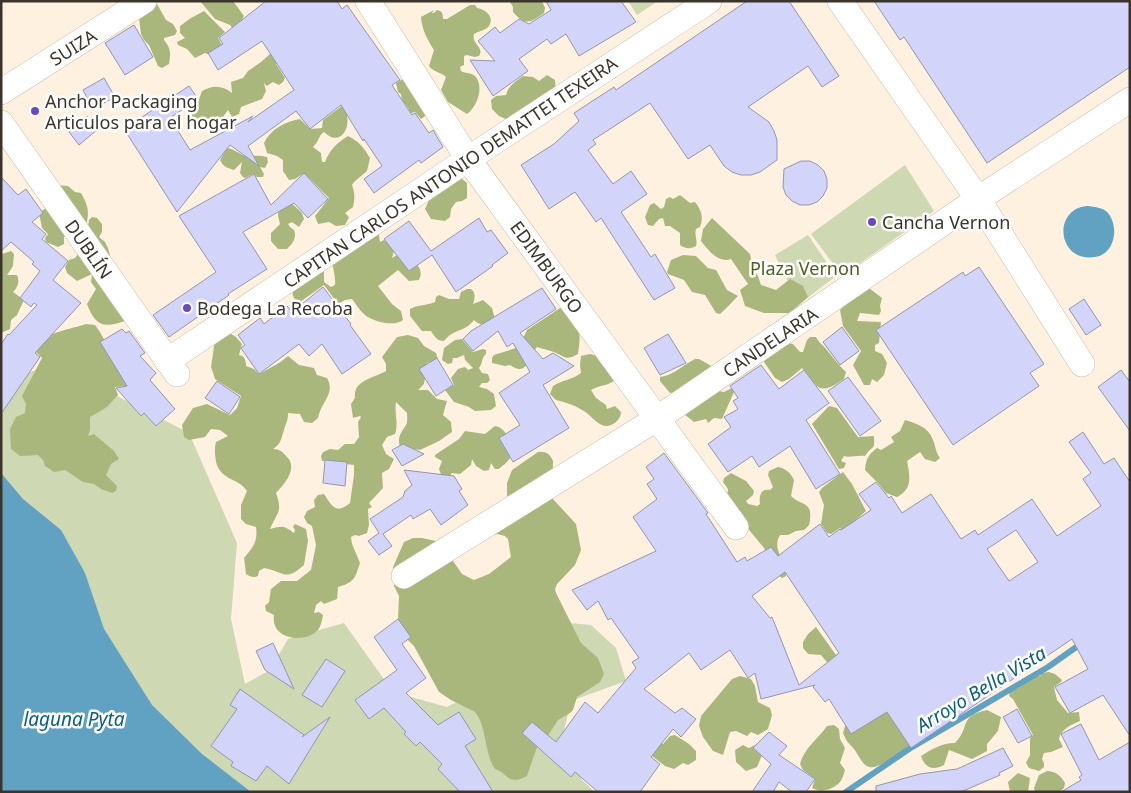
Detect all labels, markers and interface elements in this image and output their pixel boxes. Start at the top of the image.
street label: SUIZA [45,23,101,71]
street label: CAPITAN CARLOS ANTONIO DEMATTEI TEXEIRA [278,51,622,293]
place label: Anchor Packaging Articulos para el hogar [45,89,237,134]
marker: Anchor Packaging Articulos para el hogar [29,105,41,117]
place label: Cancha Vernon [882,210,1010,234]
street label: DUBLÍN [60,215,118,283]
street label: EDIMBURGO [505,216,589,318]
marker: Cancha Vernon [866,216,878,228]
park label: Plaza Vernon [750,256,860,280]
place label: Bodega La Recoba [197,296,353,320]
street label: CANDELARIA [718,301,822,383]
marker: Bodega La Recoba [181,302,193,314]
water label: Arroyo Bella Vista [909,640,1051,739]
water label: laguna Pyta [23,706,125,732]

